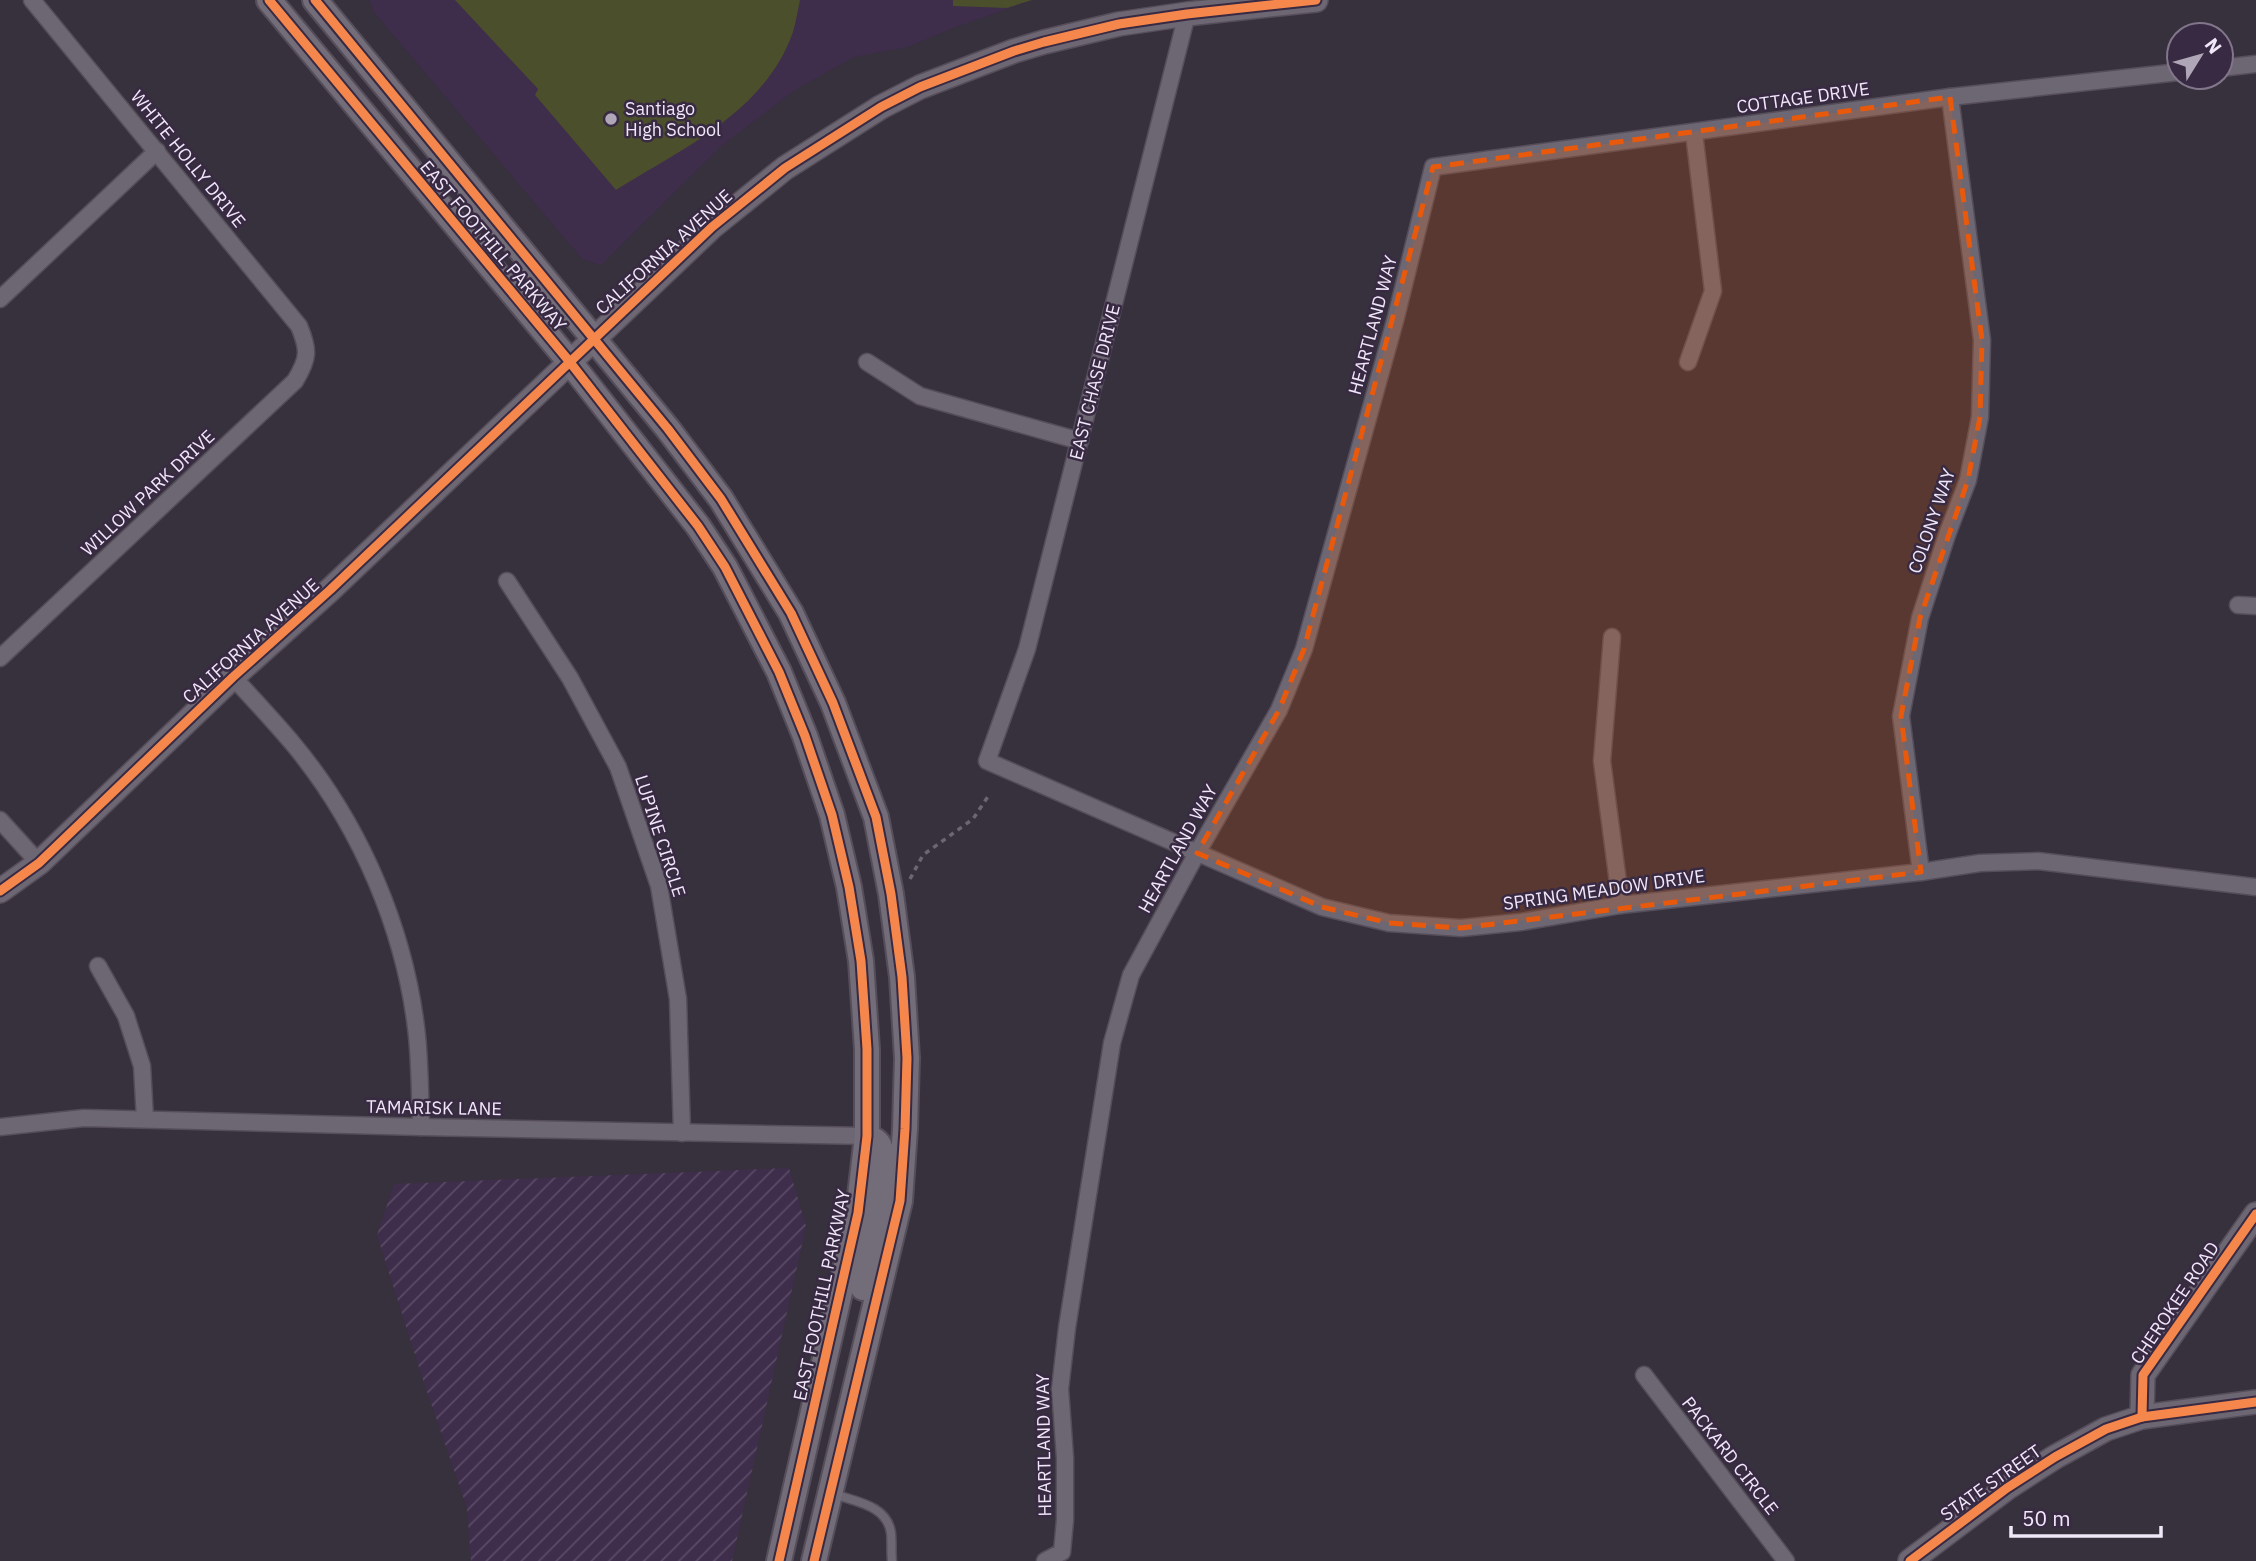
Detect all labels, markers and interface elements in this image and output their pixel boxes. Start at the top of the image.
north arrow [2165,21,2235,91]
text: N [2200,33,2227,58]
street label: COTTAGE DRIVE [1735,77,1871,118]
street label: WHITE HOLLY DRIVE [126,85,251,232]
place label: Santiago High School [625,97,721,141]
marker: Santiago High School [603,111,619,127]
street label: EAST FOOTHILL PARKWAY [415,156,572,336]
street label: CALIFORNIA AVENUE [590,184,737,319]
street label: HEARTLAND WAY [1343,252,1402,397]
street label: EAST CHASE DRIVE [1064,302,1125,462]
street label: WILLOW PARK DRIVE [76,425,219,561]
street label: COLONY WAY [1903,465,1960,576]
street label: CALIFORNIA AVENUE [177,573,324,708]
street label: LUPINE CIRCLE [630,772,691,900]
street label: HEARTLAND WAY [1133,780,1223,917]
street label: SPRING MEADOW DRIVE [1502,864,1706,915]
street label: TAMARISK LANE [366,1095,502,1120]
street label: EAST FOOTHILL PARKWAY [788,1187,855,1403]
street label: CHEROKEE ROAD [2125,1237,2224,1368]
street label: HEARTLAND WAY [1031,1373,1056,1517]
street label: PACKARD CIRCLE [1677,1392,1784,1519]
street label: STATE STREET [1936,1439,2046,1526]
scale bar [2011,1494,2162,1538]
text: 50 m [2022,1504,2071,1532]

